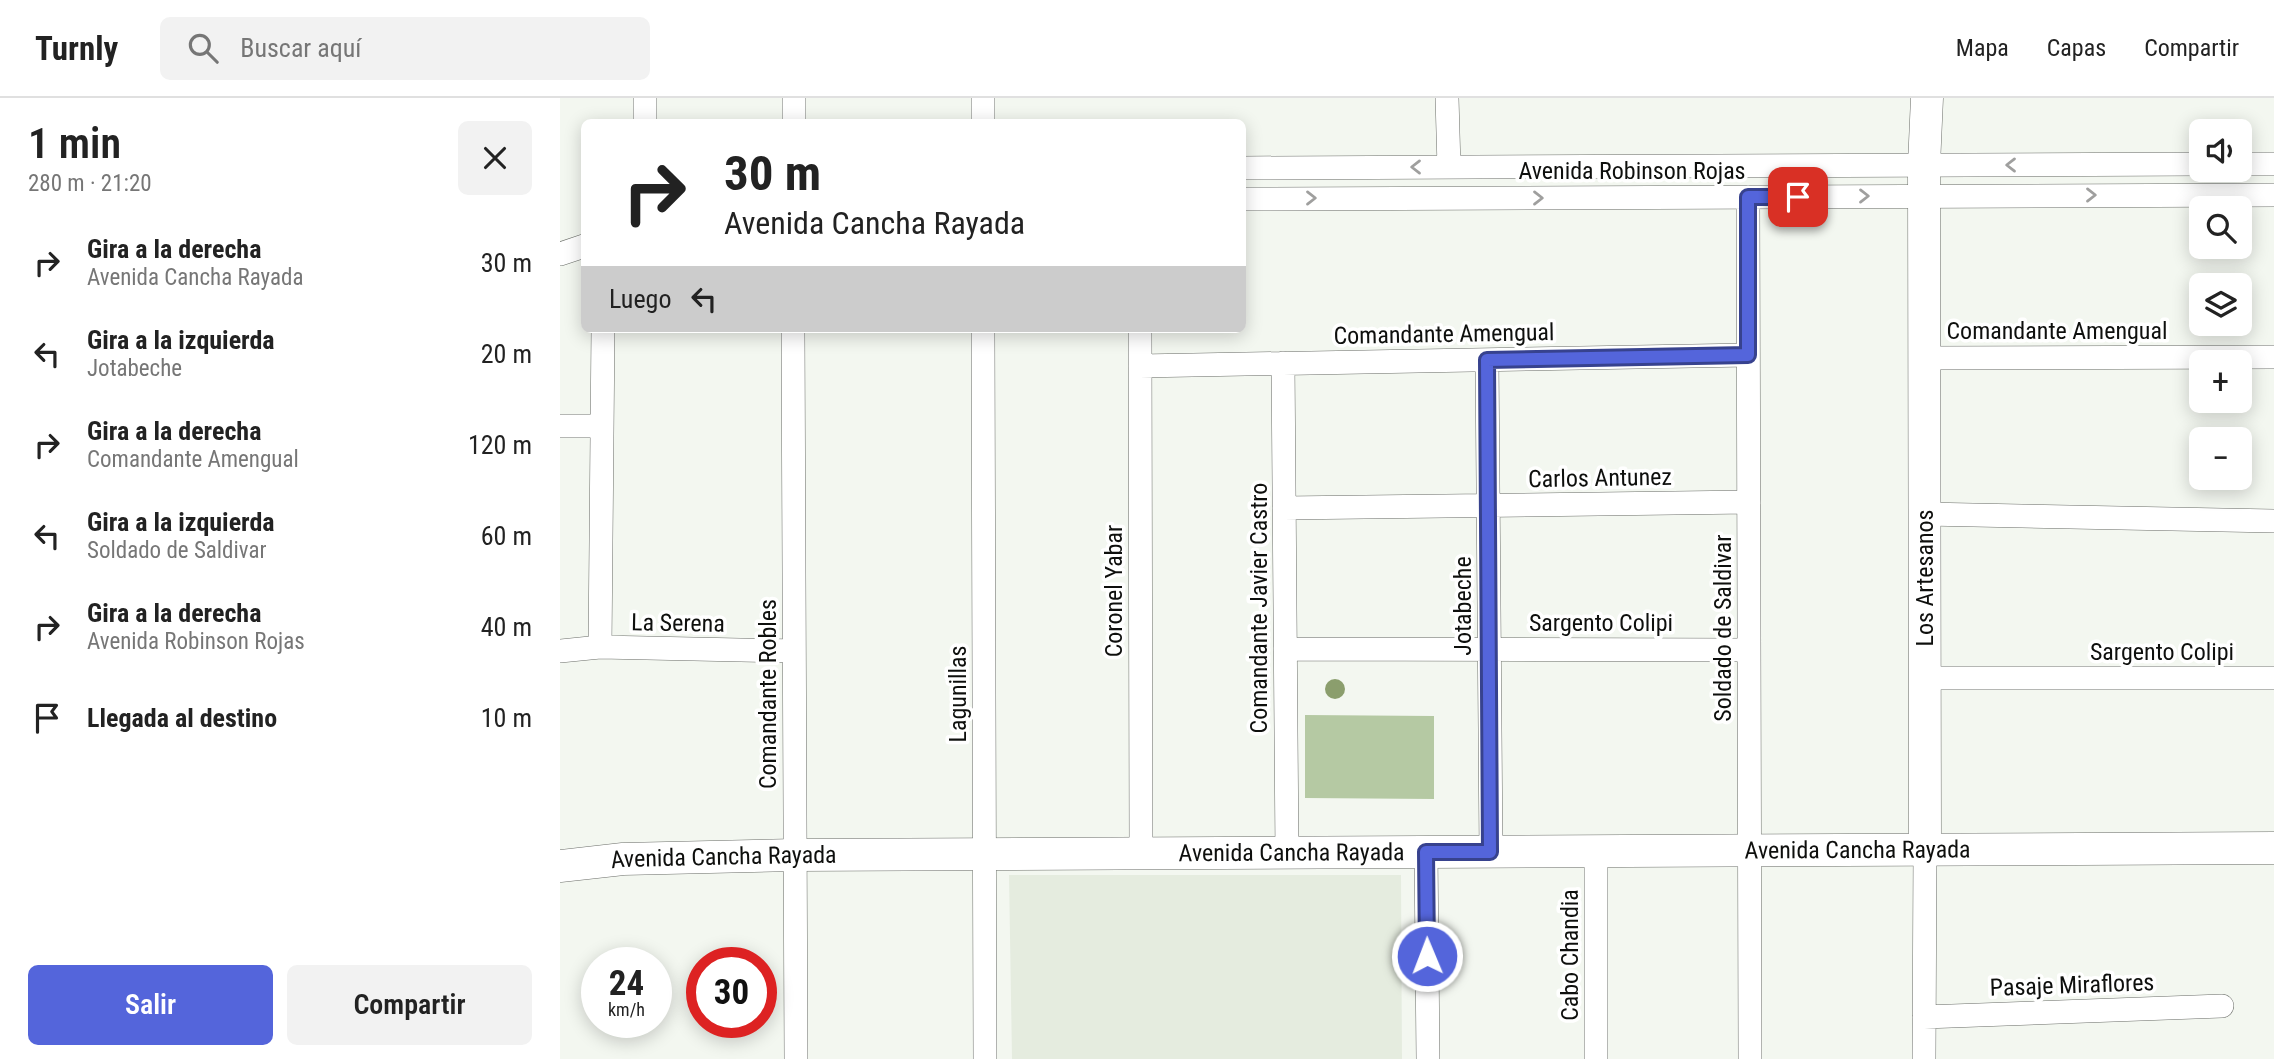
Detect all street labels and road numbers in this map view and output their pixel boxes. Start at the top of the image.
street label: Avenida Robinson Rojas [1518,157,1746,185]
street label: Comandante Amengual [1947,317,2167,345]
street label: Comandante Amengual [1333,318,1555,350]
street label: Carlos Antunez [1528,463,1672,493]
street label: Comandante Javier Castro [1245,483,1273,733]
street label: Los Artesanos [1911,509,1939,647]
street label: Coronel Yabar [1100,525,1128,657]
street label: Soldado de Saldivar [1709,534,1737,722]
street label: Jotabeche [1449,556,1477,656]
street label: Comandante Robles [754,599,782,789]
street label: La Serena [631,608,725,638]
street label: Sargento Colipi [1529,609,1673,637]
street label: Sargento Colipi [2090,638,2234,666]
street label: Lagunillas [944,646,972,742]
street label: Avenida Cancha Rayada [1745,835,1971,865]
street label: Avenida Cancha Rayada [1179,838,1405,867]
street label: Avenida Cancha Rayada [609,841,837,874]
street label: Cabo Chandia [1556,889,1584,1021]
street label: Pasaje Miraflores [1989,968,2155,1002]

